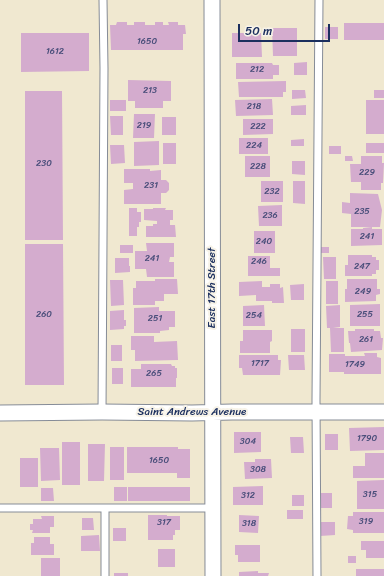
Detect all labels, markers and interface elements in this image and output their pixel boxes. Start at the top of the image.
scale bar [240,16,332,42]
text: 50 m [245,20,272,42]
house number: 1650 [137,37,157,47]
house number: 1612 [46,47,64,57]
house number: 212 [250,65,264,75]
house number: 213 [143,86,157,96]
house number: 218 [247,102,261,112]
house number: 219 [137,121,151,131]
house number: 222 [250,122,266,132]
house number: 224 [246,141,262,151]
house number: 230 [36,159,52,169]
house number: 228 [250,162,266,172]
house number: 229 [359,168,375,178]
house number: 231 [144,181,158,191]
house number: 232 [264,187,280,197]
house number: 235 [354,207,370,217]
house number: 236 [262,211,278,221]
house number: 241 [360,232,374,242]
house number: 240 [256,237,272,247]
street label: East 17th Street [205,248,219,328]
house number: 241 [145,254,159,264]
house number: 246 [251,257,267,267]
house number: 247 [354,262,370,272]
house number: 249 [355,287,371,297]
house number: 260 [36,310,52,320]
house number: 255 [357,310,373,320]
house number: 254 [246,311,262,321]
house number: 251 [148,314,162,324]
house number: 261 [359,335,373,345]
house number: 1717 [251,359,269,369]
house number: 1749 [345,360,365,370]
house number: 265 [146,369,162,379]
street label: Saint Andrews Avenue [138,405,246,419]
house number: 1790 [357,434,377,444]
house number: 304 [240,437,256,447]
house number: 1650 [149,456,169,466]
house number: 308 [250,465,266,475]
house number: 315 [363,490,377,500]
house number: 312 [241,491,255,501]
house number: 319 [359,517,373,527]
house number: 317 [157,518,171,528]
house number: 318 [242,519,256,529]

